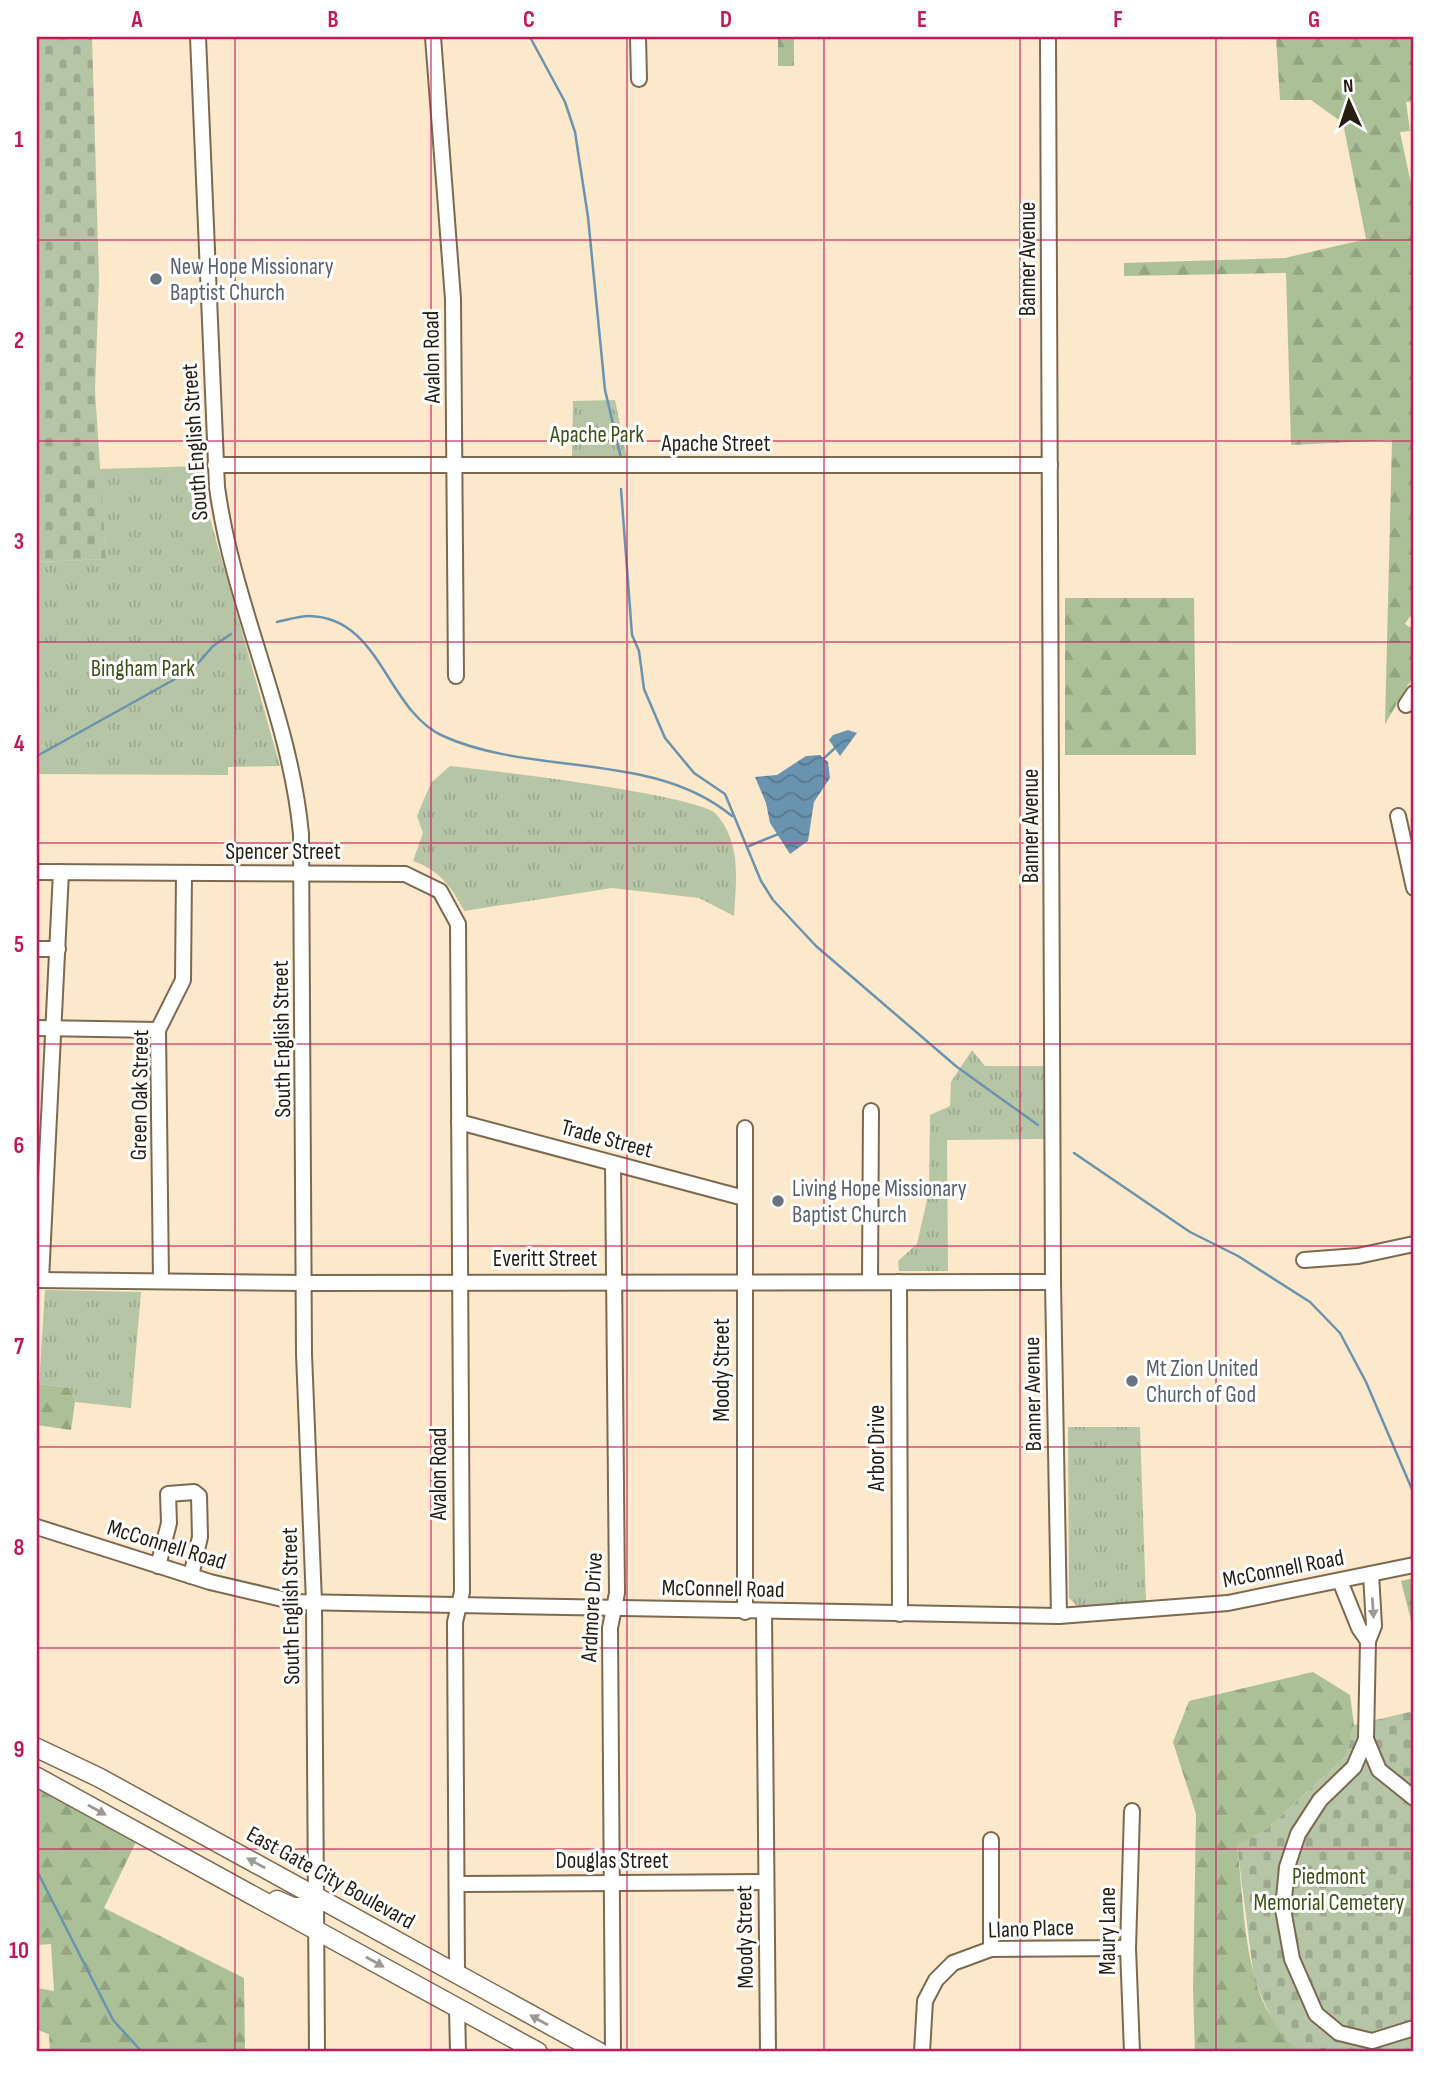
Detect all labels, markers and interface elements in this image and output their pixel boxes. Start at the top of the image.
text: A [131,6,144,34]
text: B [328,6,339,34]
text: C [523,6,535,34]
text: D [720,6,732,34]
text: E [917,6,927,34]
text: F [1113,6,1123,34]
text: G [1308,6,1320,34]
north arrow [1314,66,1384,136]
text: N [1343,75,1354,98]
text: 1 [14,126,24,154]
street label: Banner Avenue [1014,202,1042,316]
place label: New Hope Missionary Baptist Church [170,253,334,307]
marker: New Hope Missionary Baptist Church [148,271,164,287]
street label: Avalon Road [417,310,447,405]
text: 2 [14,327,24,355]
street label: South English Street [176,362,214,521]
park label: Apache Park [549,421,644,449]
street label: Apache Street [660,430,771,458]
text: 3 [14,528,24,556]
park label: Bingham Park [91,655,195,683]
text: 4 [14,730,25,758]
street label: Banner Avenue [1017,769,1045,883]
street label: Spencer Street [225,838,341,866]
text: 5 [14,931,24,959]
street label: South English Street [267,960,297,1118]
street label: Green Oak Street [125,1029,155,1161]
street label: Trade Street [558,1113,656,1165]
text: 6 [14,1132,24,1160]
place label: Living Hope Missionary Baptist Church [792,1175,967,1229]
marker: Living Hope Missionary Baptist Church [770,1193,786,1209]
street label: Everitt Street [493,1245,597,1273]
street label: Moody Street [708,1318,736,1422]
text: 7 [14,1333,24,1361]
street label: Banner Avenue [1018,1336,1048,1452]
place label: Mt Zion United Church of God [1146,1355,1258,1409]
marker: Mt Zion United Church of God [1124,1373,1140,1389]
street label: Arbor Drive [863,1405,891,1492]
street label: Avalon Road [425,1428,453,1521]
street label: McConnell Road [104,1514,230,1576]
street label: South English Street [276,1527,306,1685]
text: 8 [14,1534,25,1562]
street label: McConnell Road [1220,1544,1346,1594]
street label: Ardmore Drive [575,1552,609,1664]
street label: McConnell Road [661,1574,785,1604]
one-way arrow [1368,1597,1379,1619]
text: 9 [14,1736,24,1764]
one-way arrow [87,1804,106,1816]
street label: East Gate City Boulevard [242,1820,419,1936]
street label: Douglas Street [555,1847,669,1875]
one-way arrow [245,1858,265,1870]
park label: Piedmont Memorial Cemetery [1254,1863,1405,1917]
street label: Moody Street [730,1885,760,1989]
street label: Maury Lane [1094,1887,1122,1975]
street label: Llano Place [988,1914,1074,1944]
text: 10 [9,1937,29,1965]
one-way arrow [366,1956,386,1968]
one-way arrow [529,2014,549,2025]

